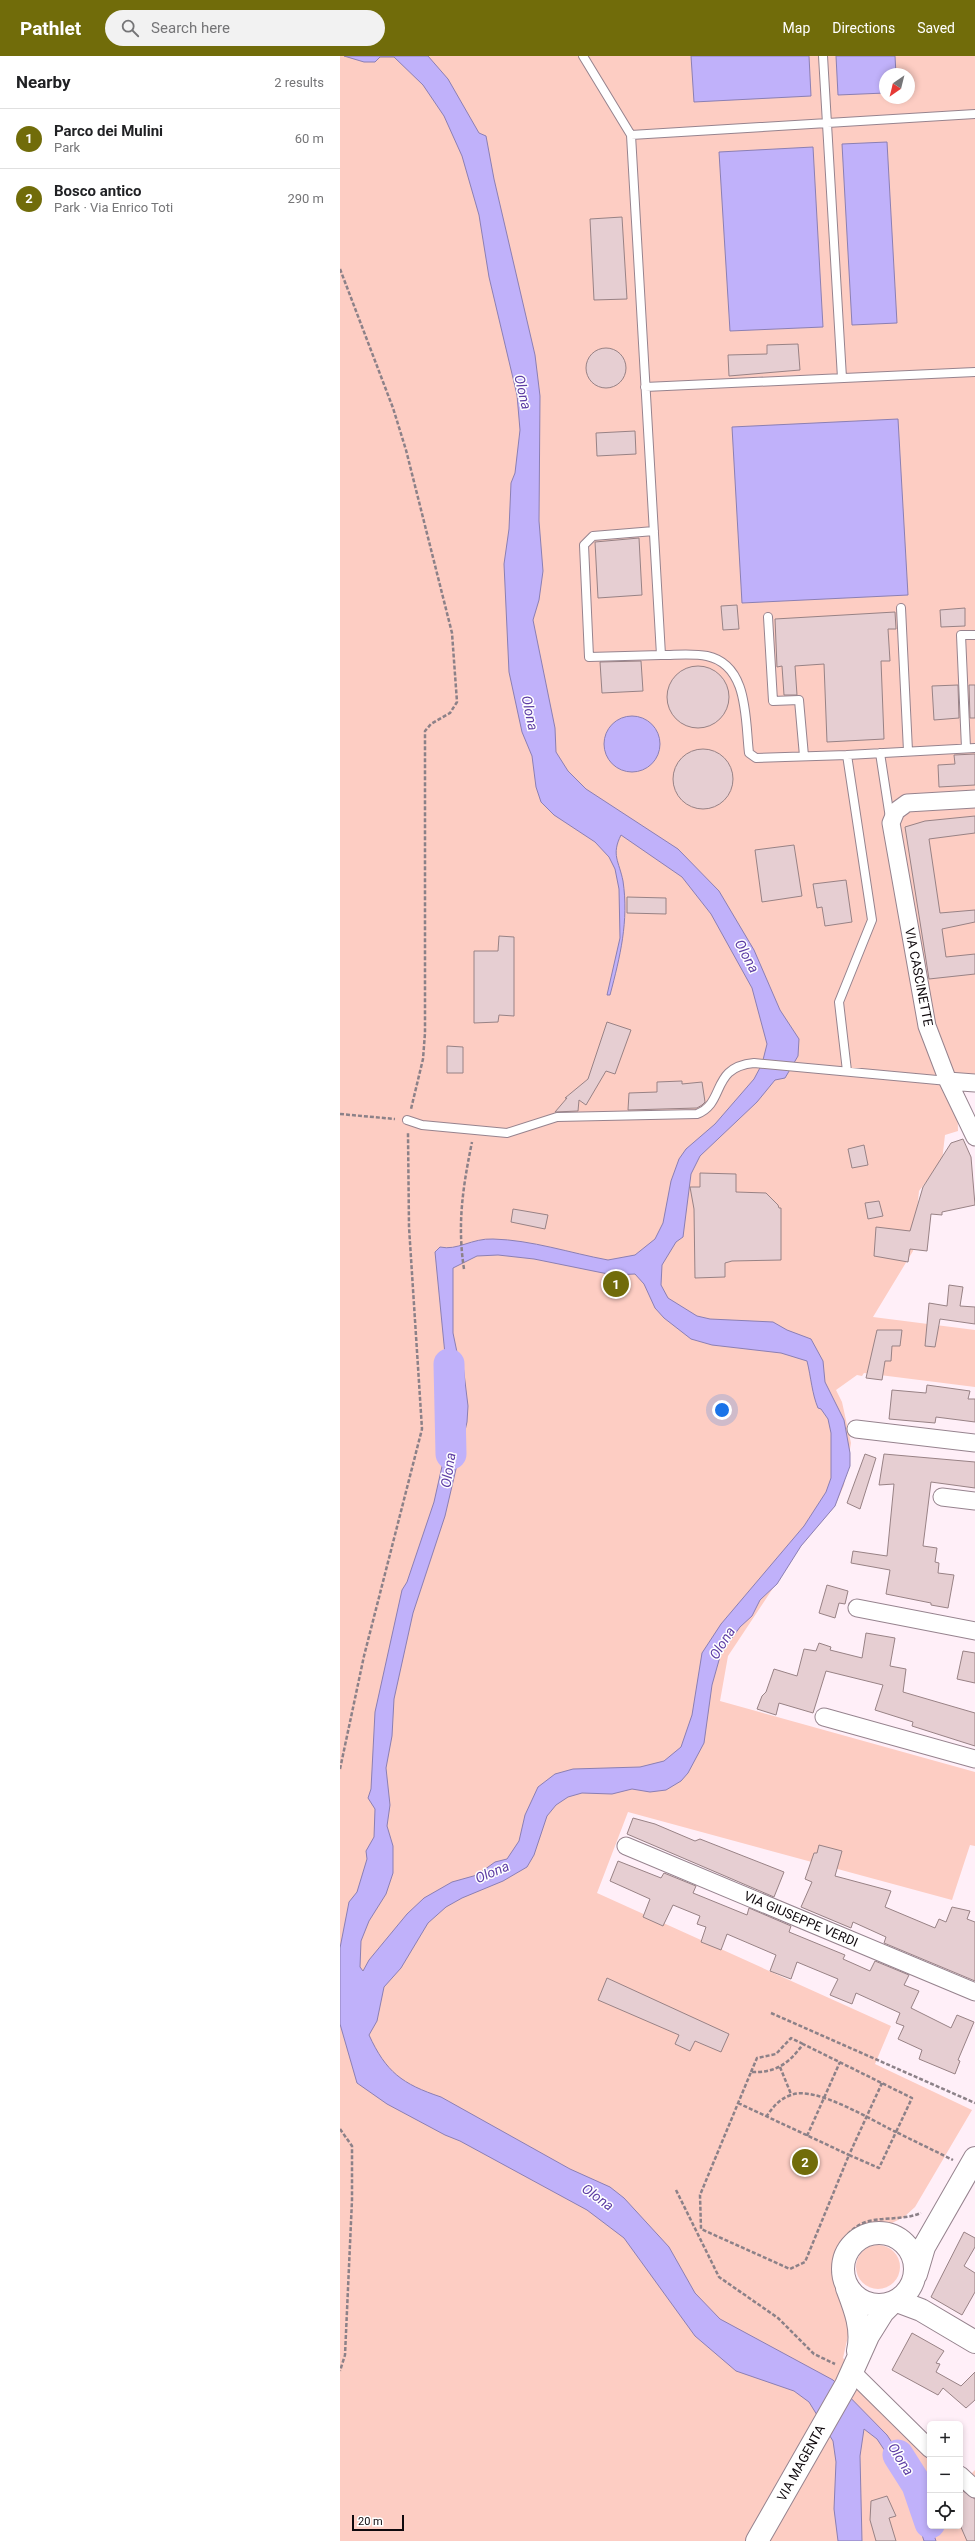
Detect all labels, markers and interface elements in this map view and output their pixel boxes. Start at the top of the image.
search box [105,10,385,46]
text: Pathlet [20,17,81,40]
icon: search [119,17,141,39]
text: Search here [151,19,230,37]
text: Map [783,20,810,36]
text: Directions [832,20,895,36]
text: Saved [917,20,955,36]
north arrow [879,68,915,104]
text: Nearby [16,72,71,92]
text: 2 results [274,75,324,90]
text: Parco dei Mulini [54,122,163,140]
text: 1 [25,131,33,146]
text: 60 m [295,131,324,146]
text: Park [54,140,80,155]
text: Bosco antico [54,182,142,200]
text: 2 [25,191,33,206]
text: 290 m [287,191,324,206]
text: Park · Via Enrico Toti [54,200,173,215]
water label: Olona [511,373,535,411]
water label: Olona [519,694,541,732]
street label: VIA CASCINETTE [902,926,936,1028]
water label: Olona [732,937,762,975]
pin: 1 [603,1269,629,1299]
your location [712,1400,732,1420]
water label: Olona [437,1451,459,1489]
water label: Olona [706,1624,738,1662]
water label: Olona [473,1858,511,1886]
street label: VIA GIUSEPPE VERDI [742,1888,860,1950]
pin: 2 [792,2147,818,2177]
water label: Olona [579,2180,617,2214]
map controls [927,2421,963,2529]
button: + [927,2421,963,2457]
street label: VIA MAGENTA [774,2422,828,2504]
water label: Olona [885,2440,917,2478]
button: − [927,2457,963,2493]
button: locate [927,2493,963,2529]
scale bar [352,2513,404,2532]
text: 20 m [358,2515,383,2528]

